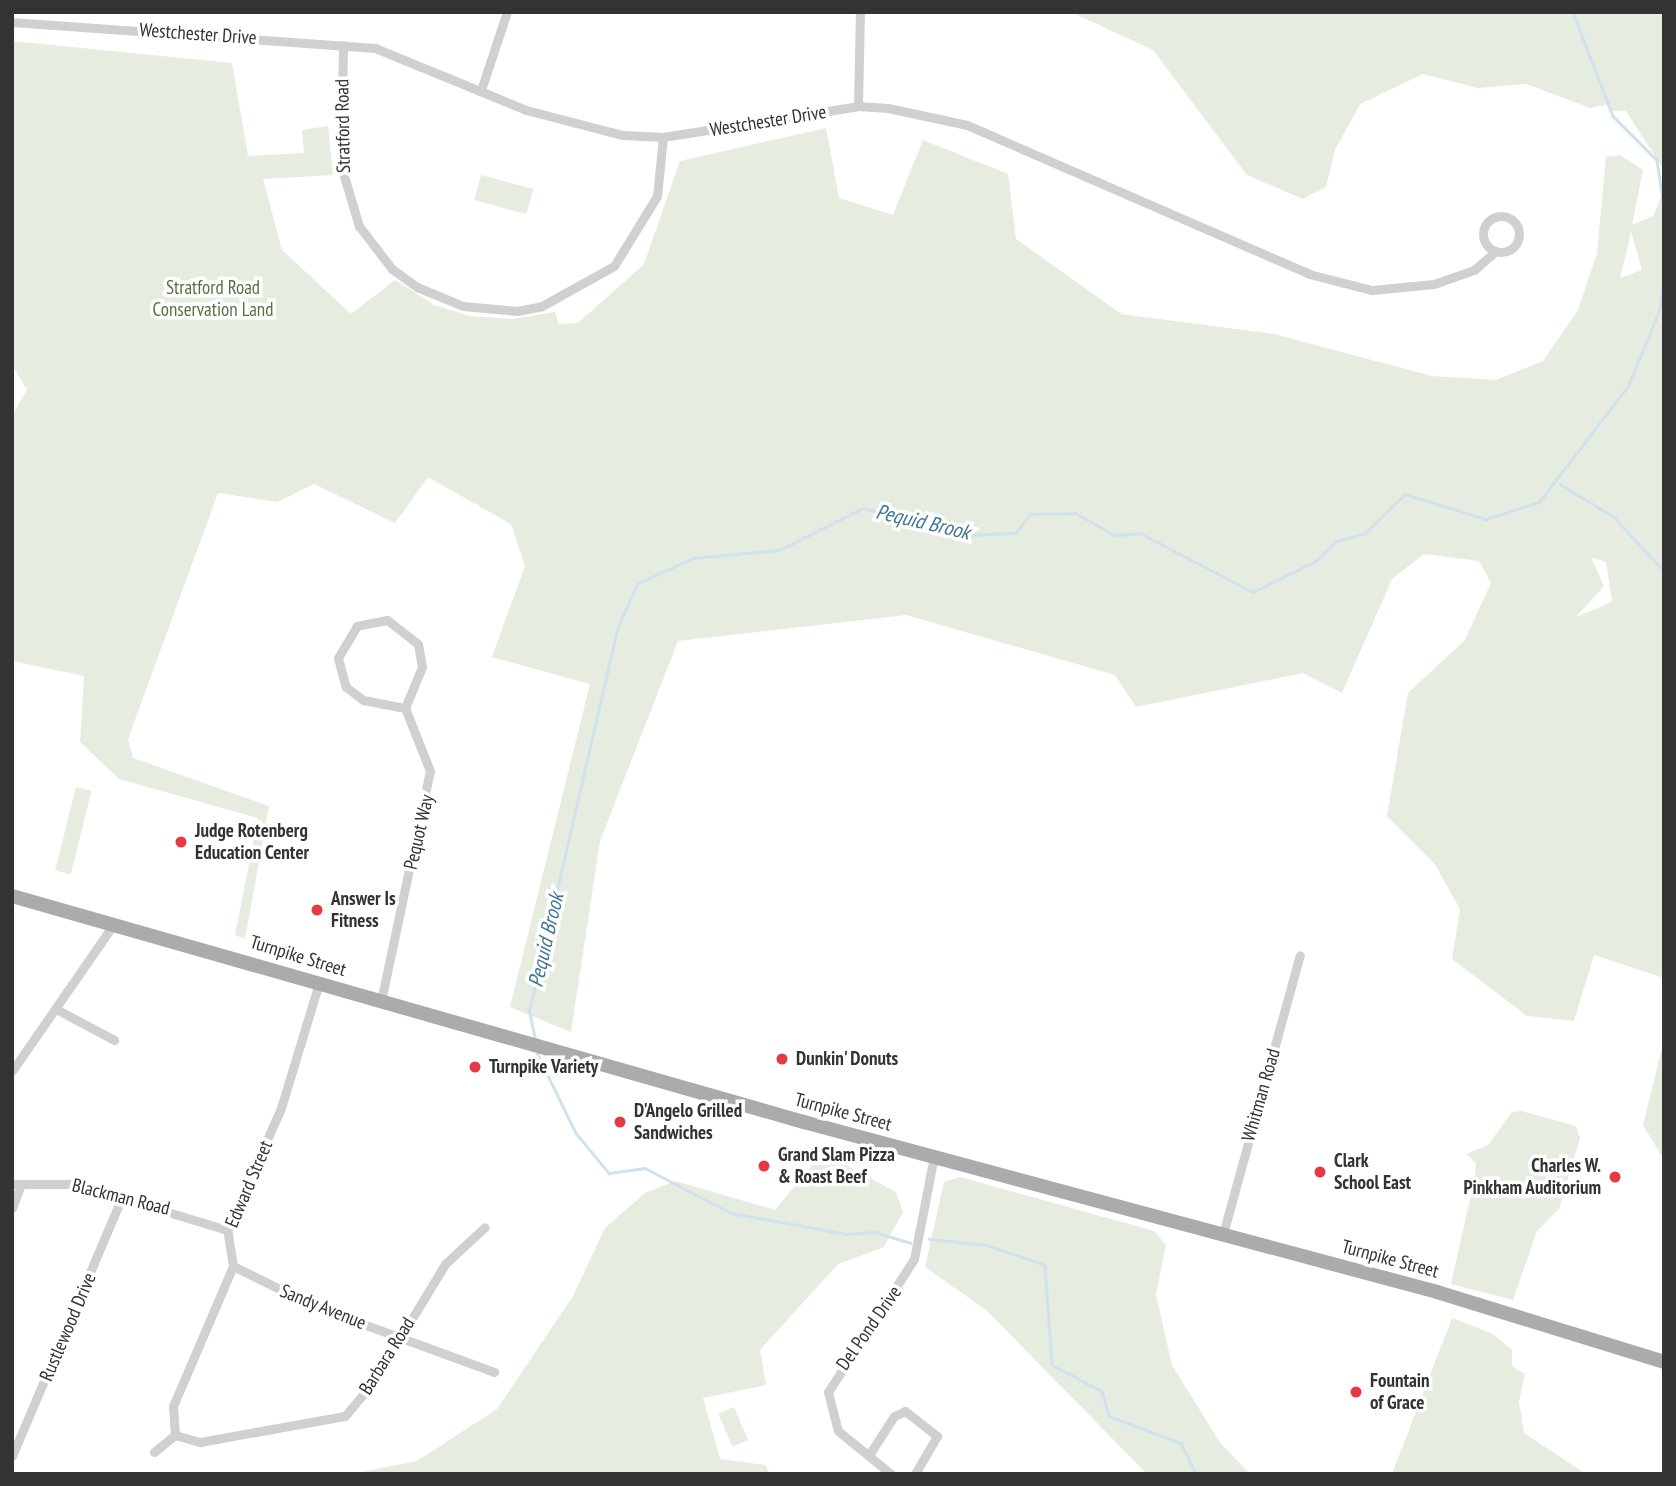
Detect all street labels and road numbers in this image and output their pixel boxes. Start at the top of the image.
street label: Westchester Drive [139,19,257,49]
street label: Stratford Road [331,79,355,173]
street label: Westchester Drive [708,101,828,141]
street label: Pequot Way [399,792,439,872]
street label: Turnpike Street [247,931,349,981]
street label: Whitman Road [1237,1046,1285,1144]
street label: Turnpike Street [792,1088,894,1136]
street label: Edward Street [221,1137,277,1231]
street label: Blackman Road [70,1174,172,1220]
street label: Turnpike Street [1339,1235,1441,1283]
street label: Rustlewood Drive [35,1269,101,1385]
street label: Sandy Avenue [276,1279,370,1335]
street label: Del Pond Drive [832,1281,906,1375]
street label: Barbara Road [354,1313,420,1399]

